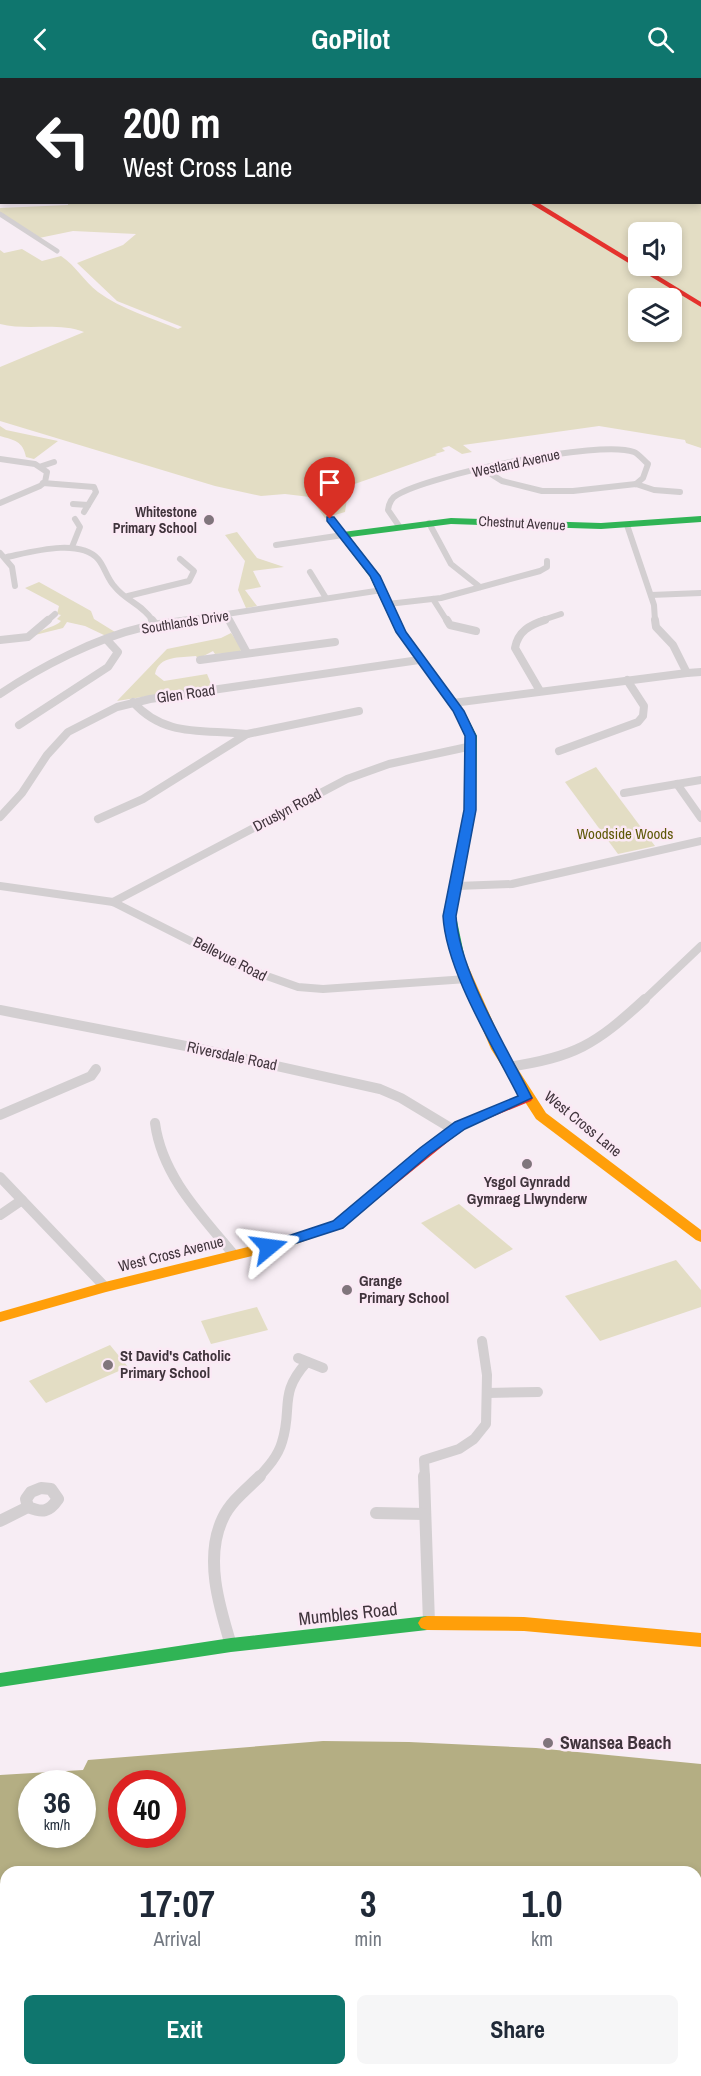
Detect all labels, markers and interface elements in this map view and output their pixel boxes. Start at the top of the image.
text: GoPilot [311,21,390,57]
icon: back [24,23,57,56]
icon: search [644,23,677,56]
text: 200 m [123,95,221,151]
icon: left [24,102,102,180]
text: West Cross Lane [123,149,292,185]
map controls [628,222,682,342]
button: sound [628,222,682,276]
button: layers [628,288,682,342]
street label: Westland Avenue [471,445,561,481]
pin [304,457,355,519]
icon: arrive [313,466,346,499]
place label: Whitestone Primary School [113,503,197,537]
street label: Chestnut Avenue [478,512,566,534]
marker: Whitestone Primary School [202,513,216,527]
street label: Southlands Drive [140,606,230,638]
street label: Glen Road [155,679,217,708]
street label: Druslyn Road [249,783,325,836]
park label: Woodside Woods [577,823,673,844]
street label: Bellevue Road [190,931,271,986]
street label: Riversdale Road [185,1036,279,1075]
street label: West Cross Lane [540,1086,627,1161]
marker: Ysgol Gynradd Gymraeg Llwynderw [520,1157,534,1171]
place label: Ysgol Gynradd Gymraeg Llwynderw [467,1171,588,1209]
position arrow [237,1215,301,1279]
street label: West Cross Avenue [116,1230,226,1277]
place label: Grange Primary School [359,1270,449,1308]
marker: Grange Primary School [340,1283,354,1297]
place label: St David's Catholic Primary School [120,1345,231,1383]
marker: St David's Catholic Primary School [101,1358,115,1372]
street label: Mumbles Road [297,1596,399,1631]
place label: Swansea Beach [560,1730,672,1755]
marker: Swansea Beach [541,1736,555,1750]
speed limit sign: 40 [108,1770,186,1848]
text: 36 [43,1782,71,1822]
text: km/h [44,1814,70,1835]
text: 17:07 [140,1880,215,1928]
text: 3 [360,1880,376,1928]
text: 1.0 [521,1880,562,1928]
text: Arrival [154,1925,201,1952]
text: min [355,1925,382,1952]
text: km [531,1925,553,1952]
button: Exit [24,1995,345,2064]
button: Share [357,1995,678,2064]

